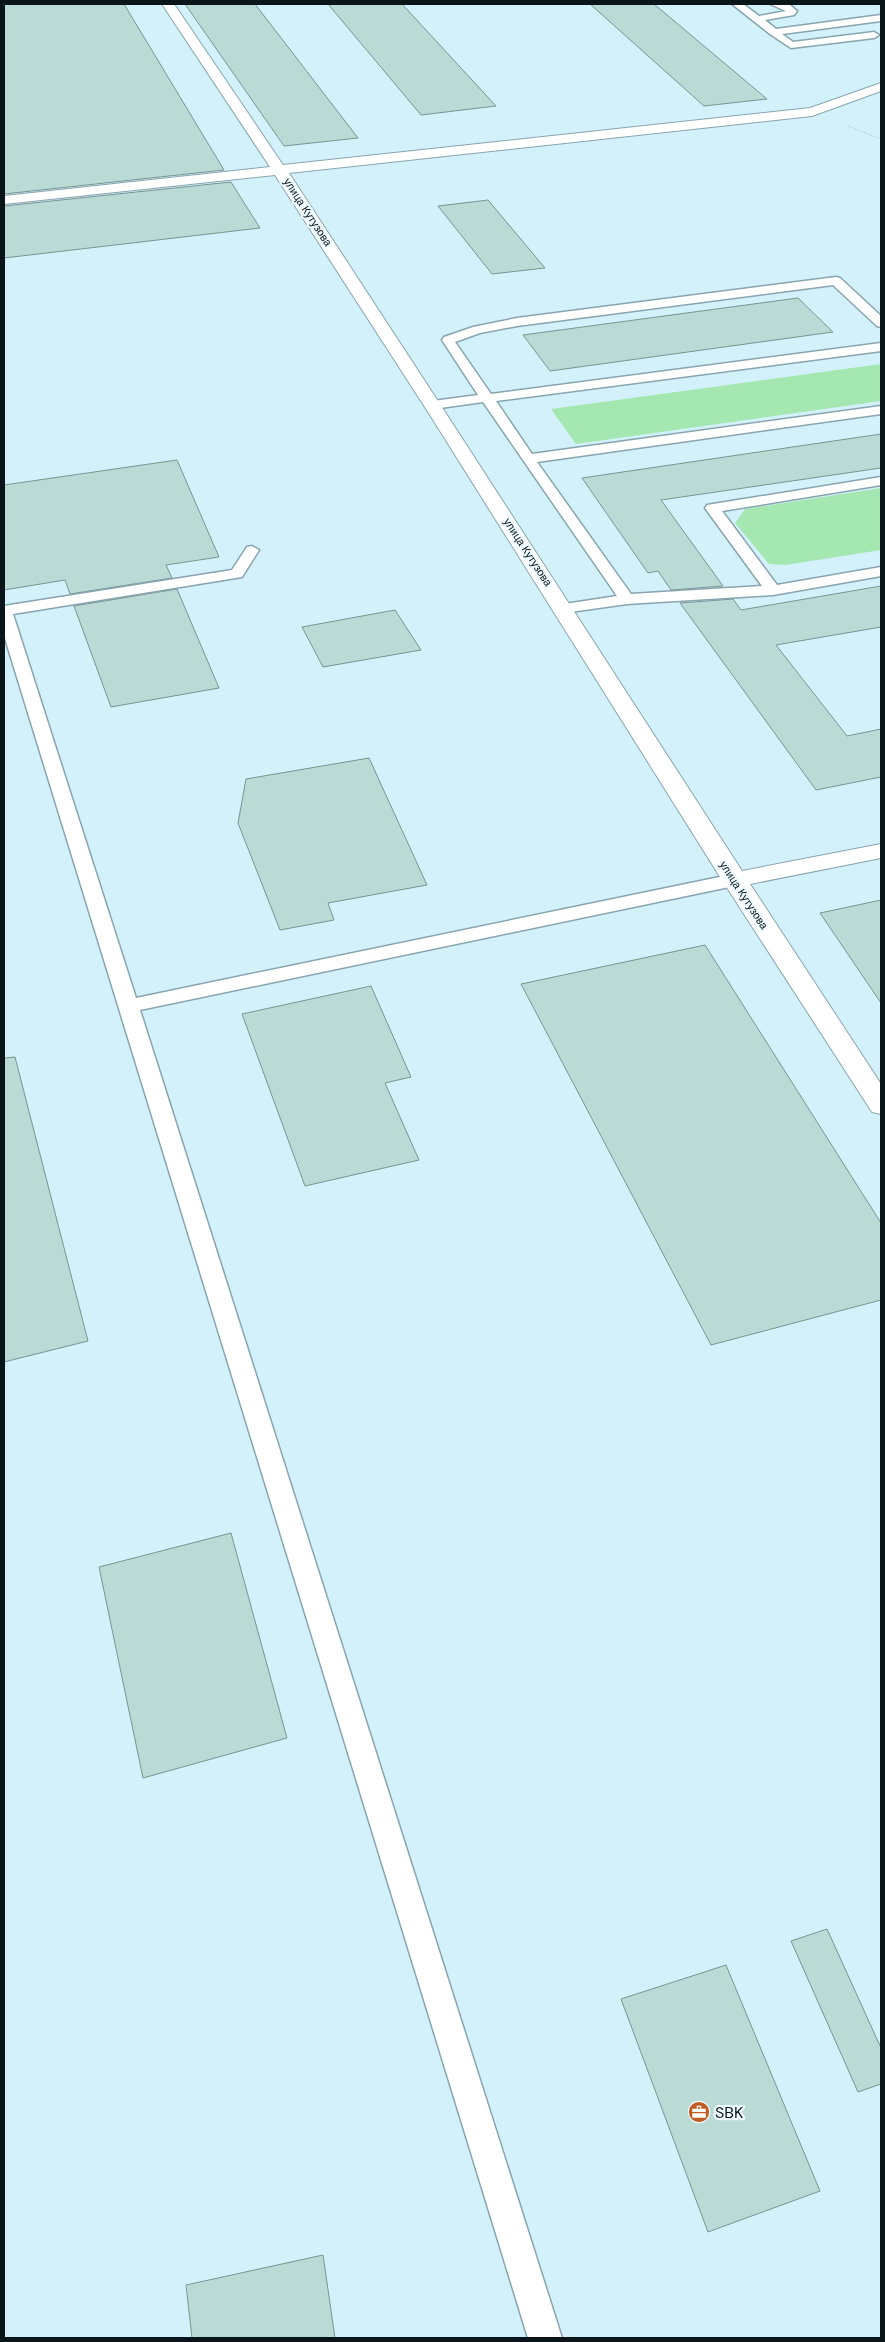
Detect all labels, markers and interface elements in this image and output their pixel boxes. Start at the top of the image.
street label: улица Кутузова [281,175,336,250]
street label: улица Кутузова [501,515,556,590]
street label: улица Кутузова [717,858,772,933]
office icon: SBK [687,2100,711,2124]
place label: SBK [715,2102,743,2123]

